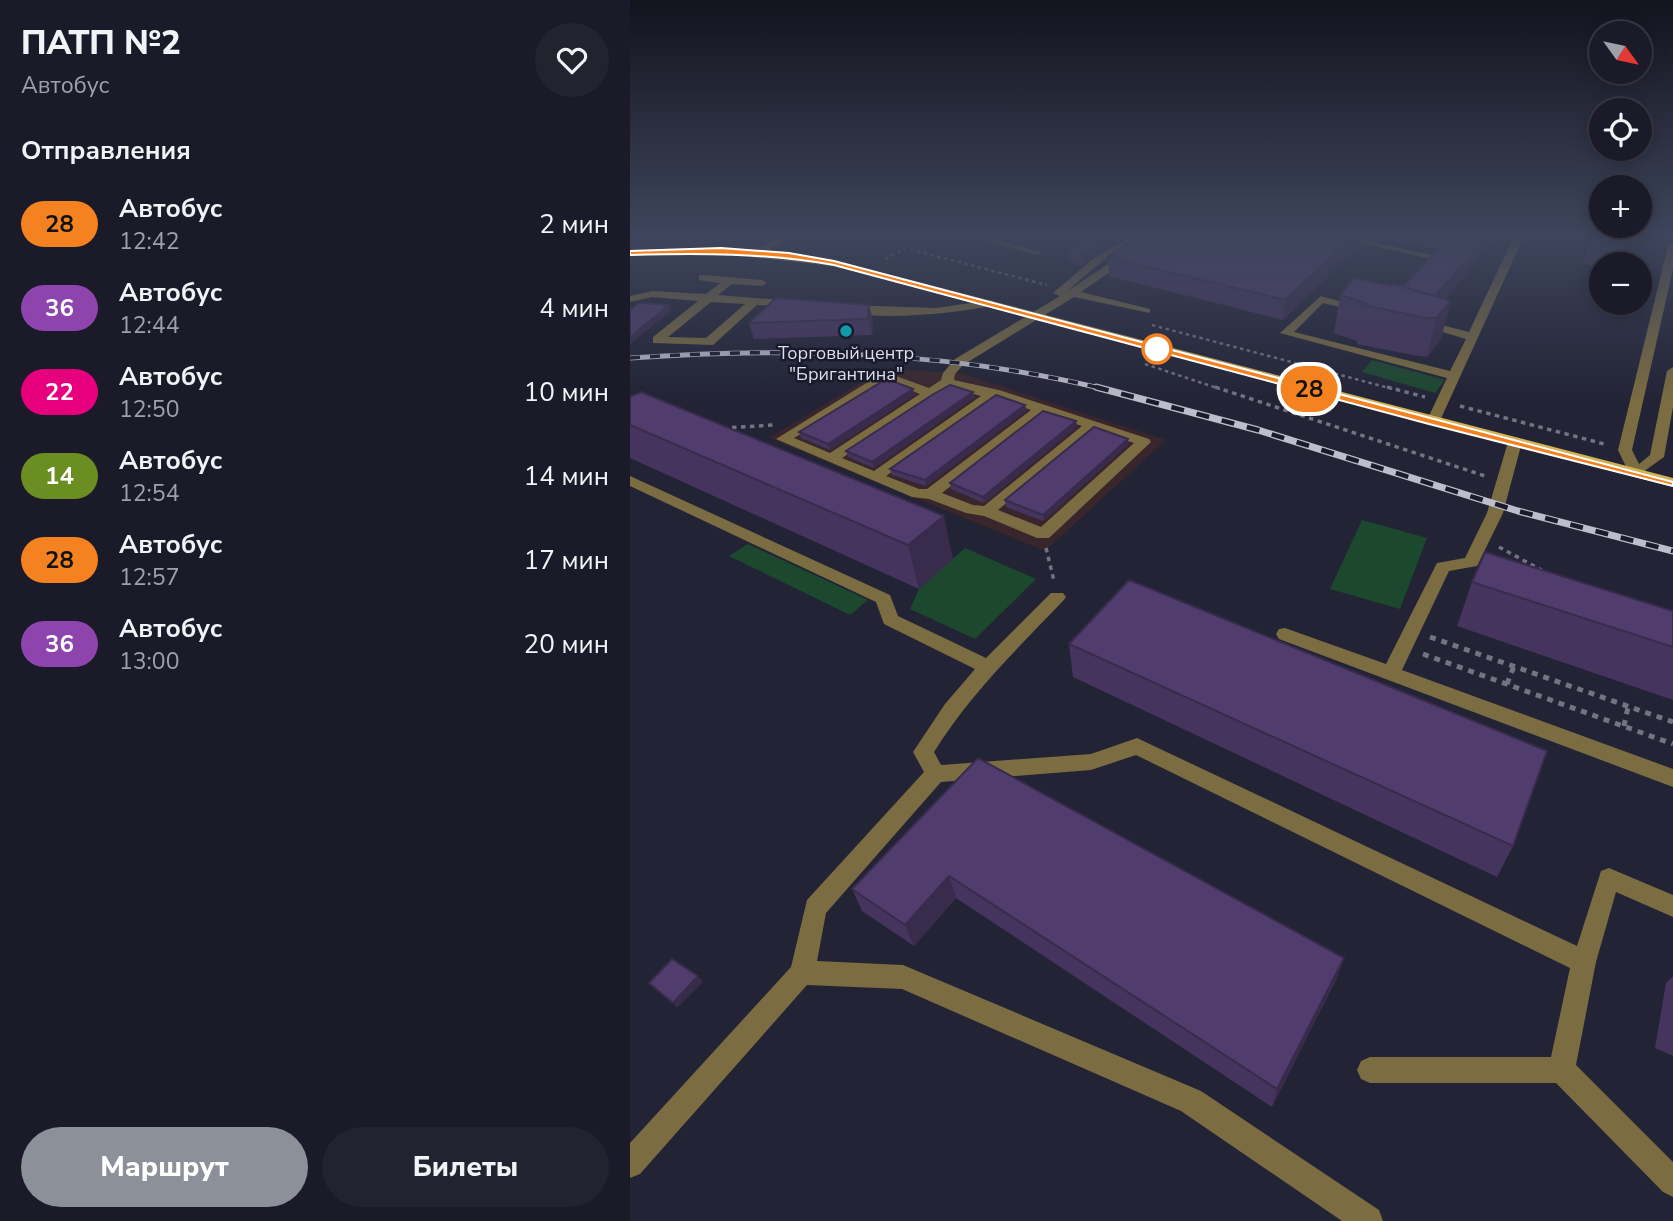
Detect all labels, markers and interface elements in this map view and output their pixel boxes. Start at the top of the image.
text: ПАТП №2 [21,21,181,66]
north arrow [1589,21,1652,84]
map controls [1589,21,1652,315]
button: heart [535,23,609,97]
text: Автобус [21,70,109,101]
button: locate [1589,98,1652,161]
text: Отправления [21,133,191,168]
button: + [1589,175,1652,238]
text: Автобус [119,191,222,226]
text: 2 мин [539,207,609,242]
text: 28 [45,208,74,240]
text: 12:42 [119,226,179,257]
button: − [1589,252,1652,315]
text: Автобус [119,275,222,310]
text: 4 мин [539,291,609,326]
text: 36 [45,292,74,324]
text: 12:44 [119,310,179,341]
marker: Торговый центр "Бригантина" [838,323,854,339]
unlabelled marker [1142,334,1172,364]
place label: Торговый центр "Бригантина" [778,341,914,386]
text: Автобус [119,359,222,394]
line badge: 28 [1278,366,1340,412]
text: 28 [1295,373,1323,405]
text: 10 мин [524,375,609,410]
text: 22 [45,376,74,408]
text: 12:50 [119,394,179,425]
text: Автобус [119,443,222,478]
text: 14 мин [524,459,609,494]
text: 14 [45,460,74,492]
text: 12:54 [119,478,179,509]
text: Автобус [119,527,222,562]
text: 17 мин [524,543,609,578]
text: 28 [45,544,74,576]
text: 12:57 [119,562,179,593]
text: Автобус [119,611,222,646]
text: 20 мин [524,627,609,662]
text: 36 [45,628,74,660]
text: 13:00 [119,646,179,677]
button: Маршрут [21,1127,308,1207]
button: Билеты [322,1127,609,1207]

